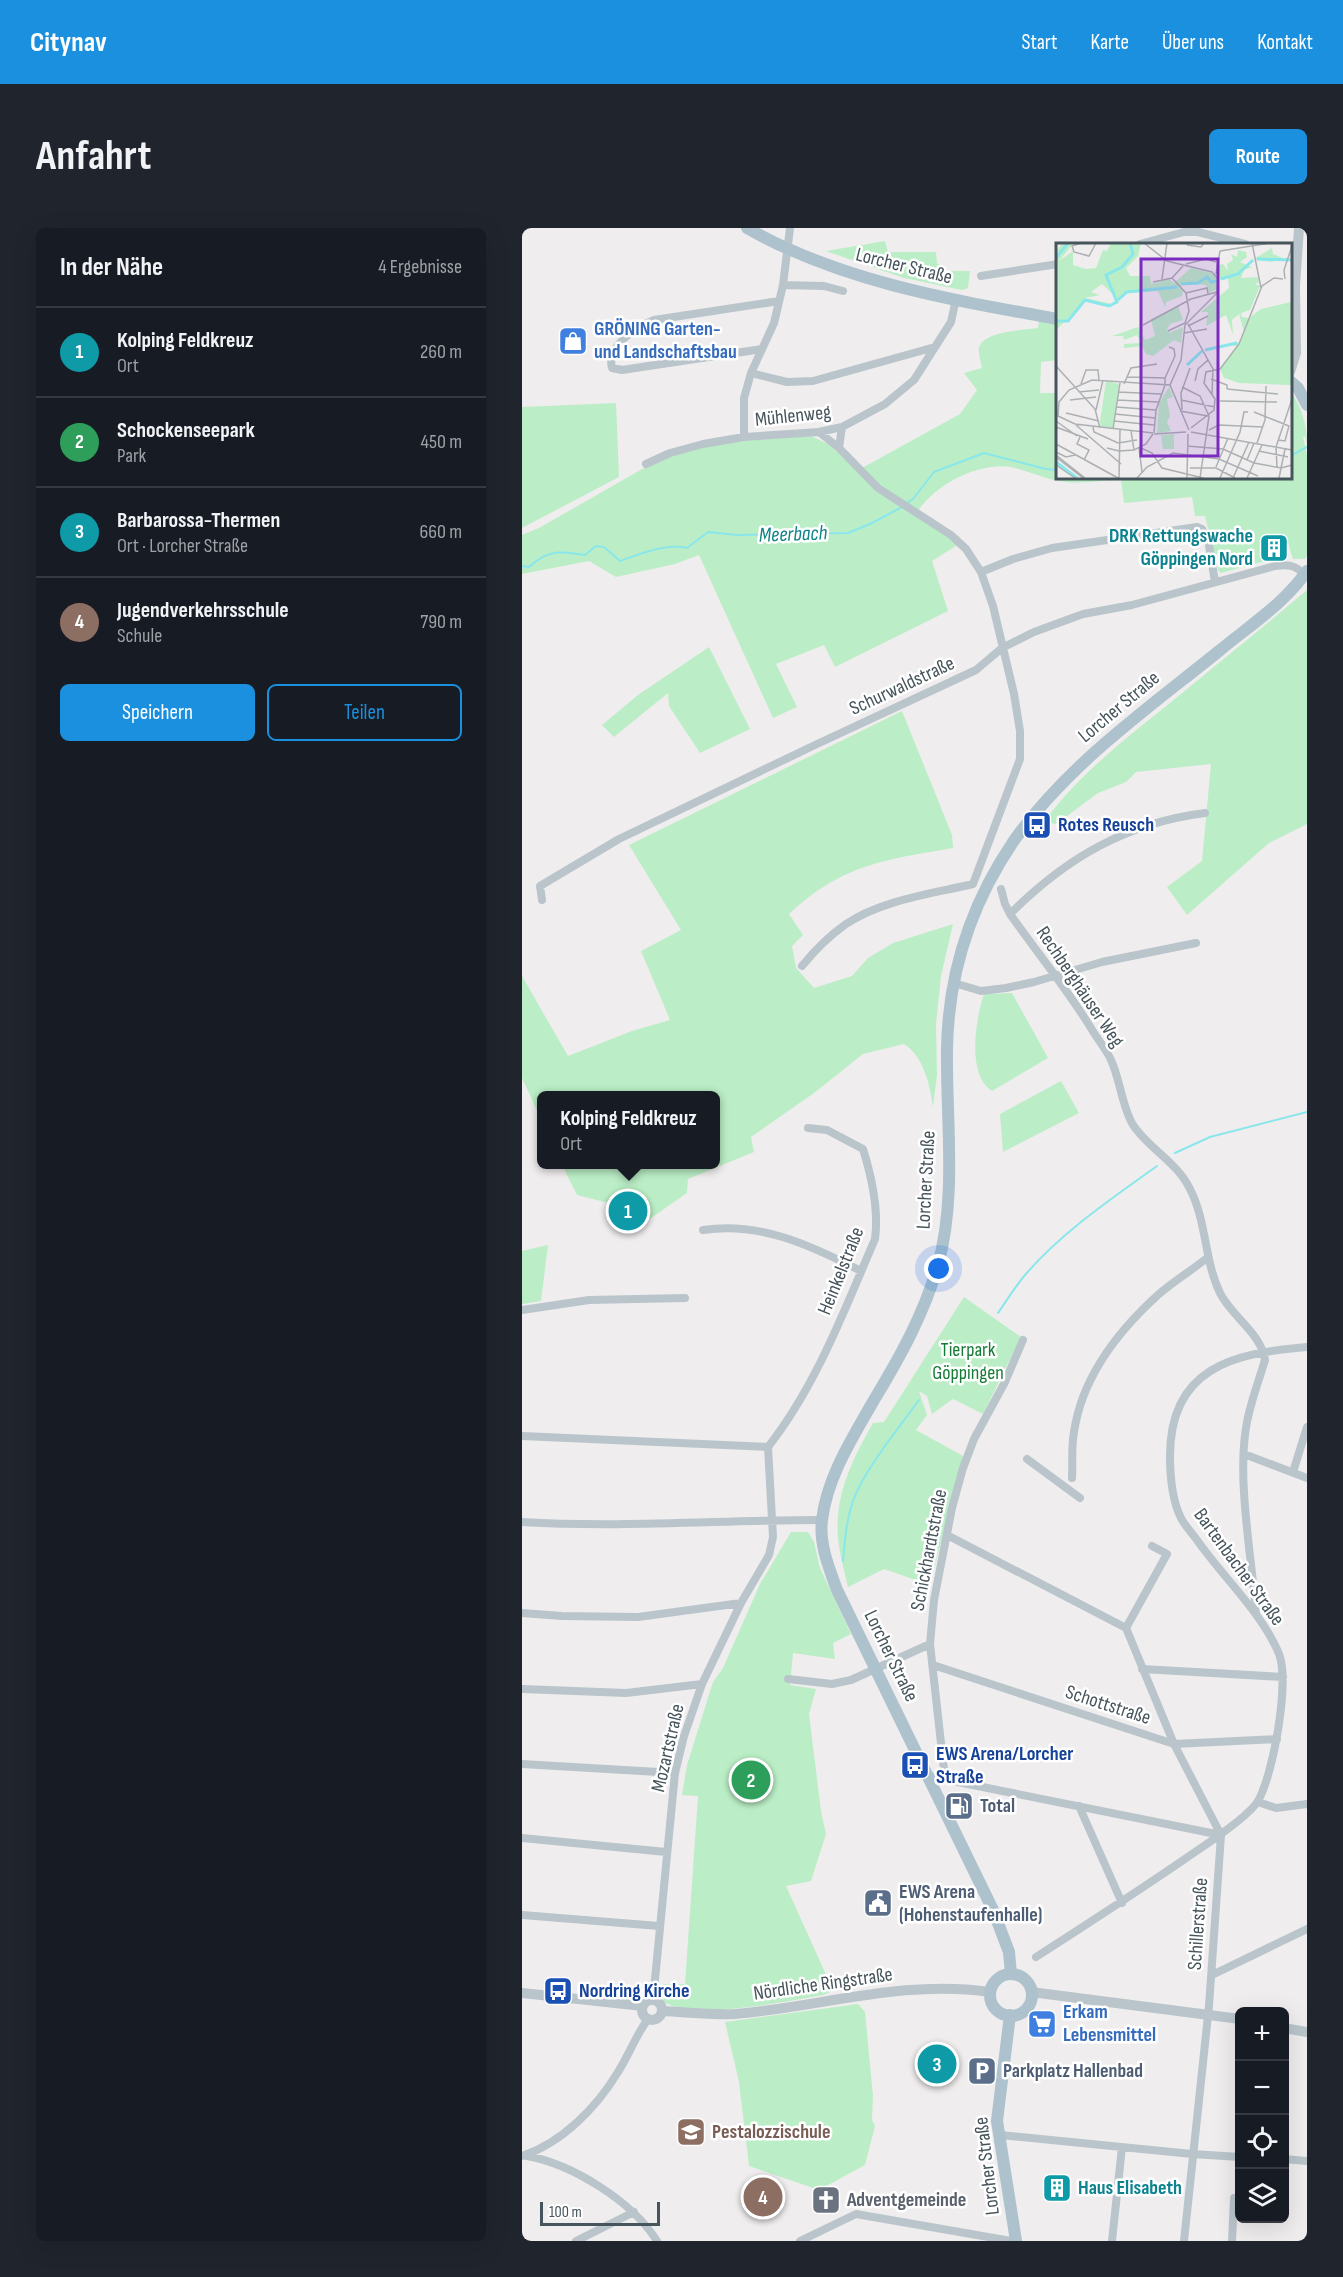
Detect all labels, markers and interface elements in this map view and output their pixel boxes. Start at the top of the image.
text: Citynav [30,26,107,59]
text: Start [1021,30,1058,55]
text: Karte [1091,30,1129,55]
text: Über uns [1162,30,1224,55]
text: Kontakt [1257,30,1313,55]
button: Route [1209,129,1307,184]
text: Anfahrt [36,131,151,182]
street label: Lorcher Straße [853,242,955,290]
inset map [1056,243,1292,478]
text: In der Nähe [60,252,163,283]
text: 4 Ergebnisse [378,255,462,279]
place label: GRÖNING Garten- und Landschaftsbau [594,317,737,364]
shop icon: GRÖNING Garten- und Landschaftsbau [557,325,589,357]
text: Kolping Feldkreuz [117,327,253,354]
text: 1 [76,340,83,364]
text: 260 m [420,340,462,364]
text: Ort [117,354,139,378]
street label: Mühlenweg [754,400,832,432]
text: Schockenseepark [117,417,255,444]
text: 2 [75,430,84,454]
text: 450 m [421,430,462,454]
text: Park [117,444,146,468]
text: Barbarossa-Thermen [117,507,280,534]
text: 3 [75,520,84,544]
text: 660 m [420,520,462,544]
water label: Meerbach [758,520,828,548]
place label: DRK Rettungswache Göppingen Nord [1109,524,1253,571]
building icon: DRK Rettungswache Göppingen Nord [1258,532,1290,564]
text: Ort · Lorcher Straße [117,534,248,558]
text: Jugendverkehrsschule [117,597,289,624]
text: 4 [75,610,84,634]
text: 790 m [420,610,462,634]
text: Schule [117,624,162,648]
street label: Schurwaldstraße [846,651,958,721]
street label: Lorcher Straße [1074,666,1164,748]
button: Speichern [60,684,255,741]
button: Teilen [267,684,462,741]
bus stop icon: Rotes Reusch [1021,809,1053,841]
place label: Rotes Reusch [1058,813,1154,837]
street label: Rechberghäuser Weg [1031,922,1129,1052]
popup [537,1091,720,1169]
text: Kolping Feldkreuz [560,1105,697,1132]
street label: Lorcher Straße [911,1130,941,1230]
text: Ort [560,1132,582,1156]
pin: 1 [608,1188,648,1234]
street label: Heinkelstraße [813,1224,869,1318]
your location [924,1254,953,1283]
park label: Tierpark Göppingen [932,1338,1004,1385]
street label: Schickhardtstraße [905,1487,953,1613]
street label: Bartenbacher Straße [1188,1504,1290,1630]
street label: Lorcher Straße [859,1606,923,1706]
street label: Schottstraße [1062,1680,1154,1730]
street label: Mozartstraße [646,1702,690,1794]
place label: EWS Arena/Lorcher Straße [936,1742,1073,1789]
bus stop icon: EWS Arena/Lorcher Straße [899,1749,931,1781]
pin: 2 [732,1758,770,1802]
fuel station icon: Total [943,1790,975,1822]
place label: Total [980,1794,1015,1818]
street label: Schillerstraße [1183,1877,1213,1971]
place label: EWS Arena (Hohenstaufenhalle) [899,1880,1042,1927]
public building icon: EWS Arena (Hohenstaufenhalle) [862,1887,894,1919]
street label: Nördliche Ringstraße [752,1962,894,2006]
bus stop icon: Nordring Kirche [542,1975,574,2007]
place label: Nordring Kirche [579,1979,690,2003]
place label: Erkam Lebensmittel [1063,2000,1156,2047]
map controls [1235,2007,1289,2223]
button: + [1235,2007,1289,2061]
supermarket icon: Erkam Lebensmittel [1026,2008,1058,2040]
pin: 3 [918,2042,956,2086]
parking icon: Parkplatz Hallenbad [966,2055,998,2087]
place label: Parkplatz Hallenbad [1003,2059,1143,2083]
button: − [1235,2061,1289,2115]
button: locate [1235,2115,1289,2169]
school or university icon: Pestalozzischule [675,2116,707,2148]
street label: Lorcher Straße [969,2116,1005,2216]
place label: Pestalozzischule [712,2120,830,2144]
button: layers [1235,2169,1289,2223]
building icon: Haus Elisabeth [1041,2172,1073,2204]
pin: 4 [744,2174,782,2220]
place label: Haus Elisabeth [1078,2176,1182,2200]
church icon: Adventgemeinde [810,2184,842,2216]
place label: Adventgemeinde [846,2188,966,2212]
scale bar [540,2199,660,2226]
text: 100 m [549,2203,582,2222]

